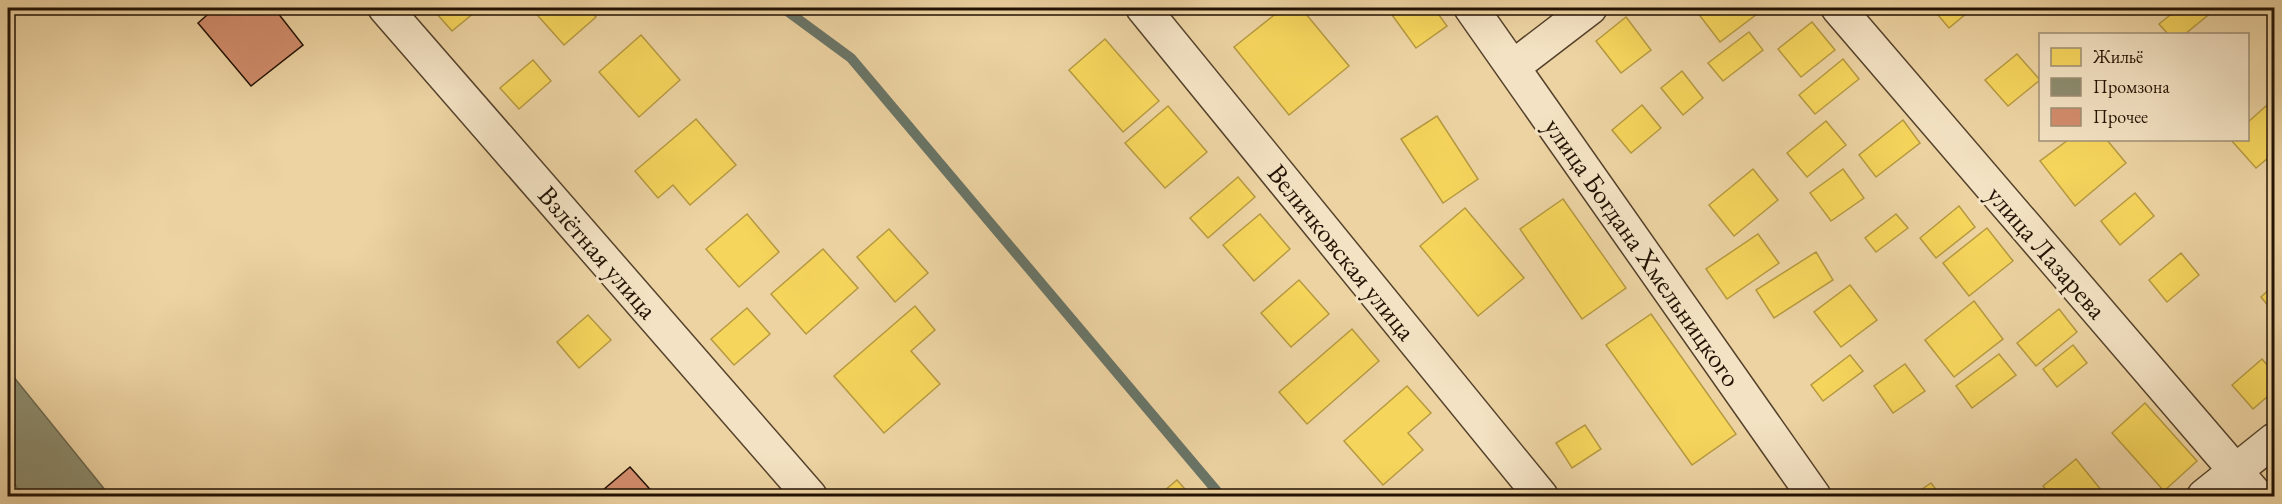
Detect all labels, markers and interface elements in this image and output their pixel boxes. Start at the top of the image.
legend [2039,33,2249,141]
text: Жильё [2092,45,2143,68]
text: Промзона [2093,75,2170,98]
text: Прочее [2093,105,2148,128]
street label: улица Богдана Хмельницкого [1537,111,1749,393]
street label: Величковская улица [1260,157,1424,348]
street label: Взлётная улица [530,178,666,326]
street label: улица Лазарева [1979,178,2115,326]

